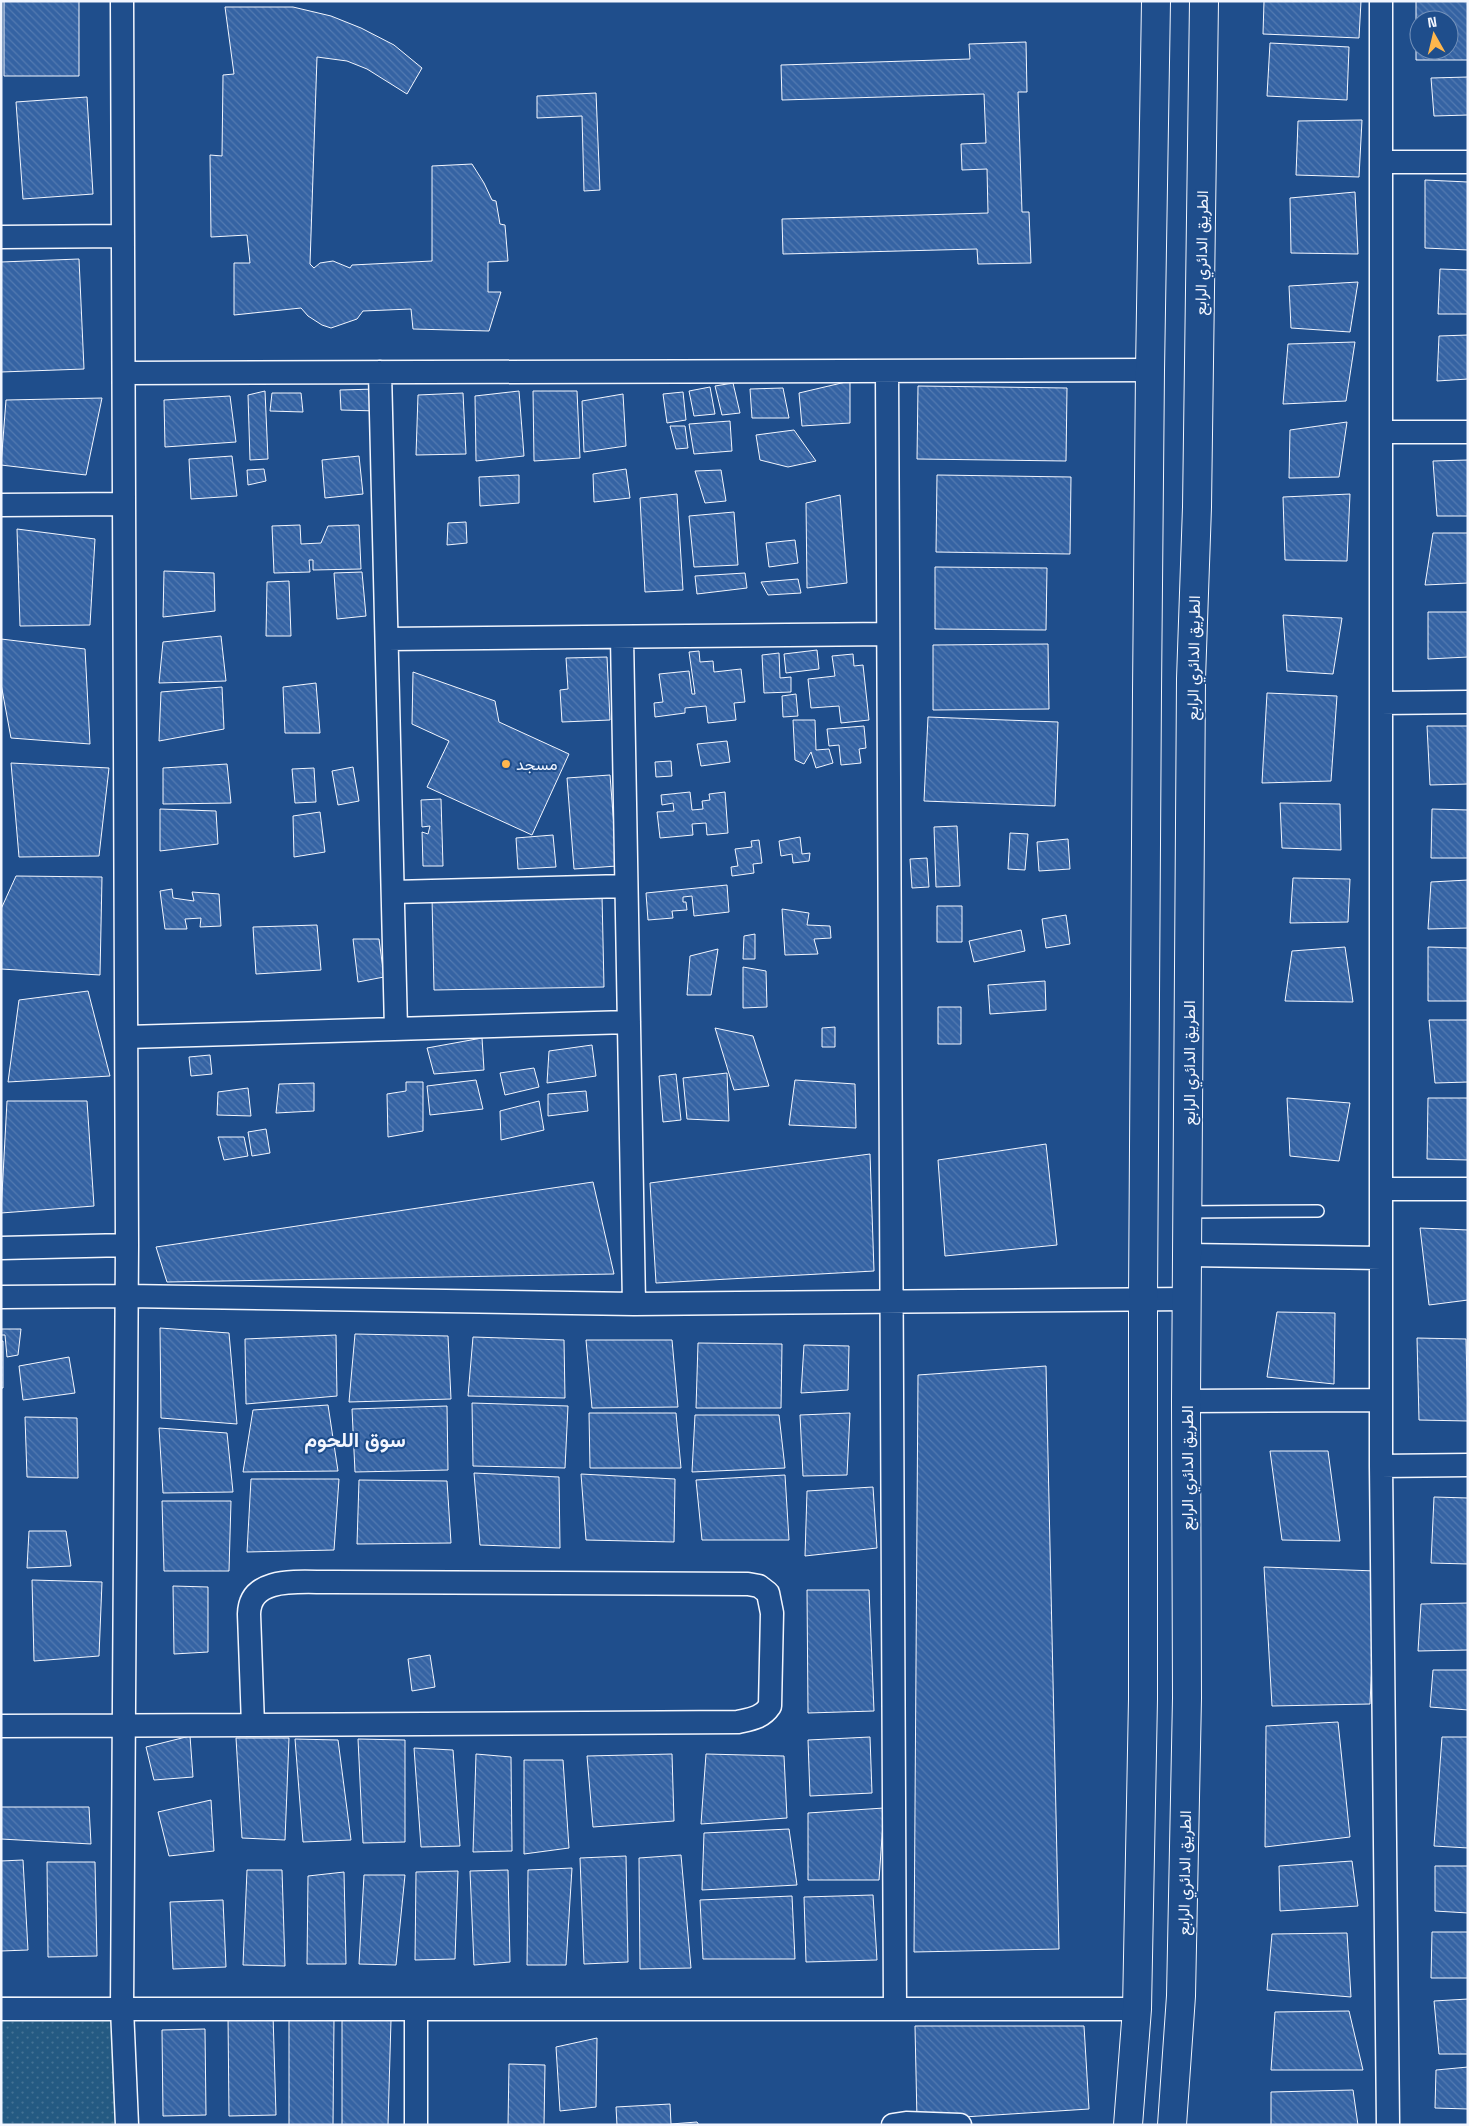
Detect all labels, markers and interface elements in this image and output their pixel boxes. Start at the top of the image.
north arrow [1409,10,1459,60]
text: N [1426,13,1438,32]
street label: الطريق الدائري الرابع [1190,190,1216,316]
street label: الطريق الدائري الرابع [1182,595,1208,721]
place label: مسجد [516,754,557,775]
marker: مسجد [500,758,512,770]
street label: الطريق الدائري الرابع [1179,1000,1203,1126]
street label: الطريق الدائري الرابع [1177,1405,1201,1531]
district label: سوق اللحوم [304,1426,406,1454]
street label: الطريق الدائري الرابع [1173,1810,1199,1936]

